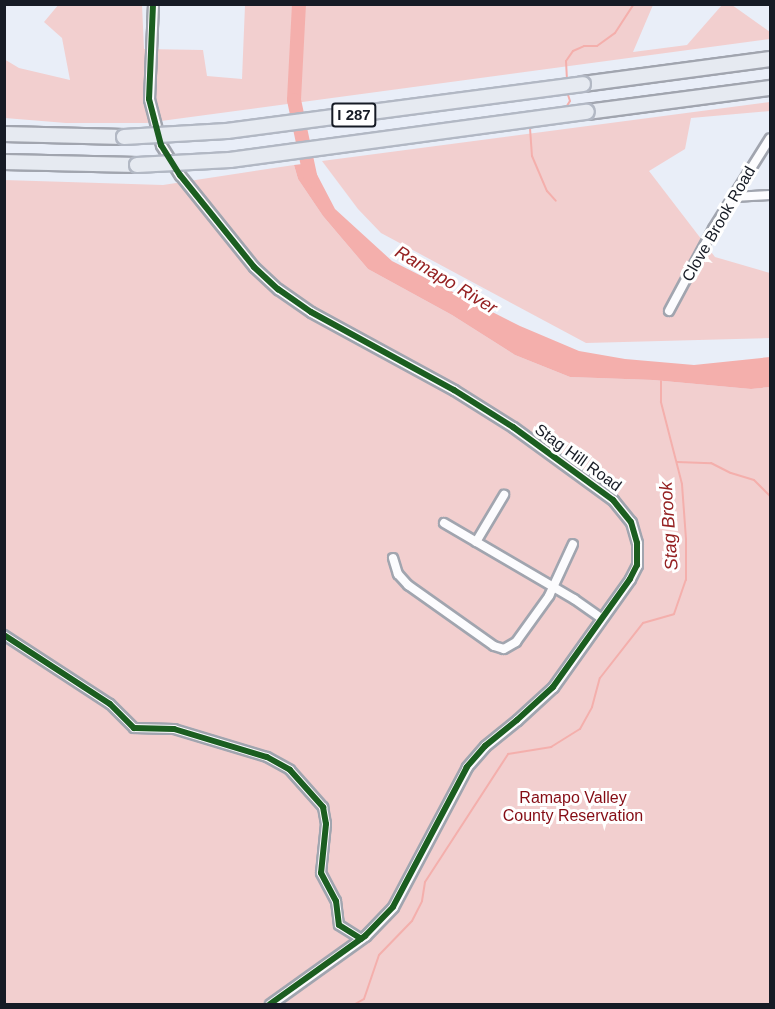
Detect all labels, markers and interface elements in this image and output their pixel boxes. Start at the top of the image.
road number: I 287 [330,103,378,127]
street label: Clove Brook Road [678,163,760,285]
water label: Ramapo River [391,241,501,319]
street label: Stag Hill Road [531,420,625,496]
water label: Stag Brook [655,481,683,571]
park label: Ramapo Valley County Reservation [503,788,643,826]

